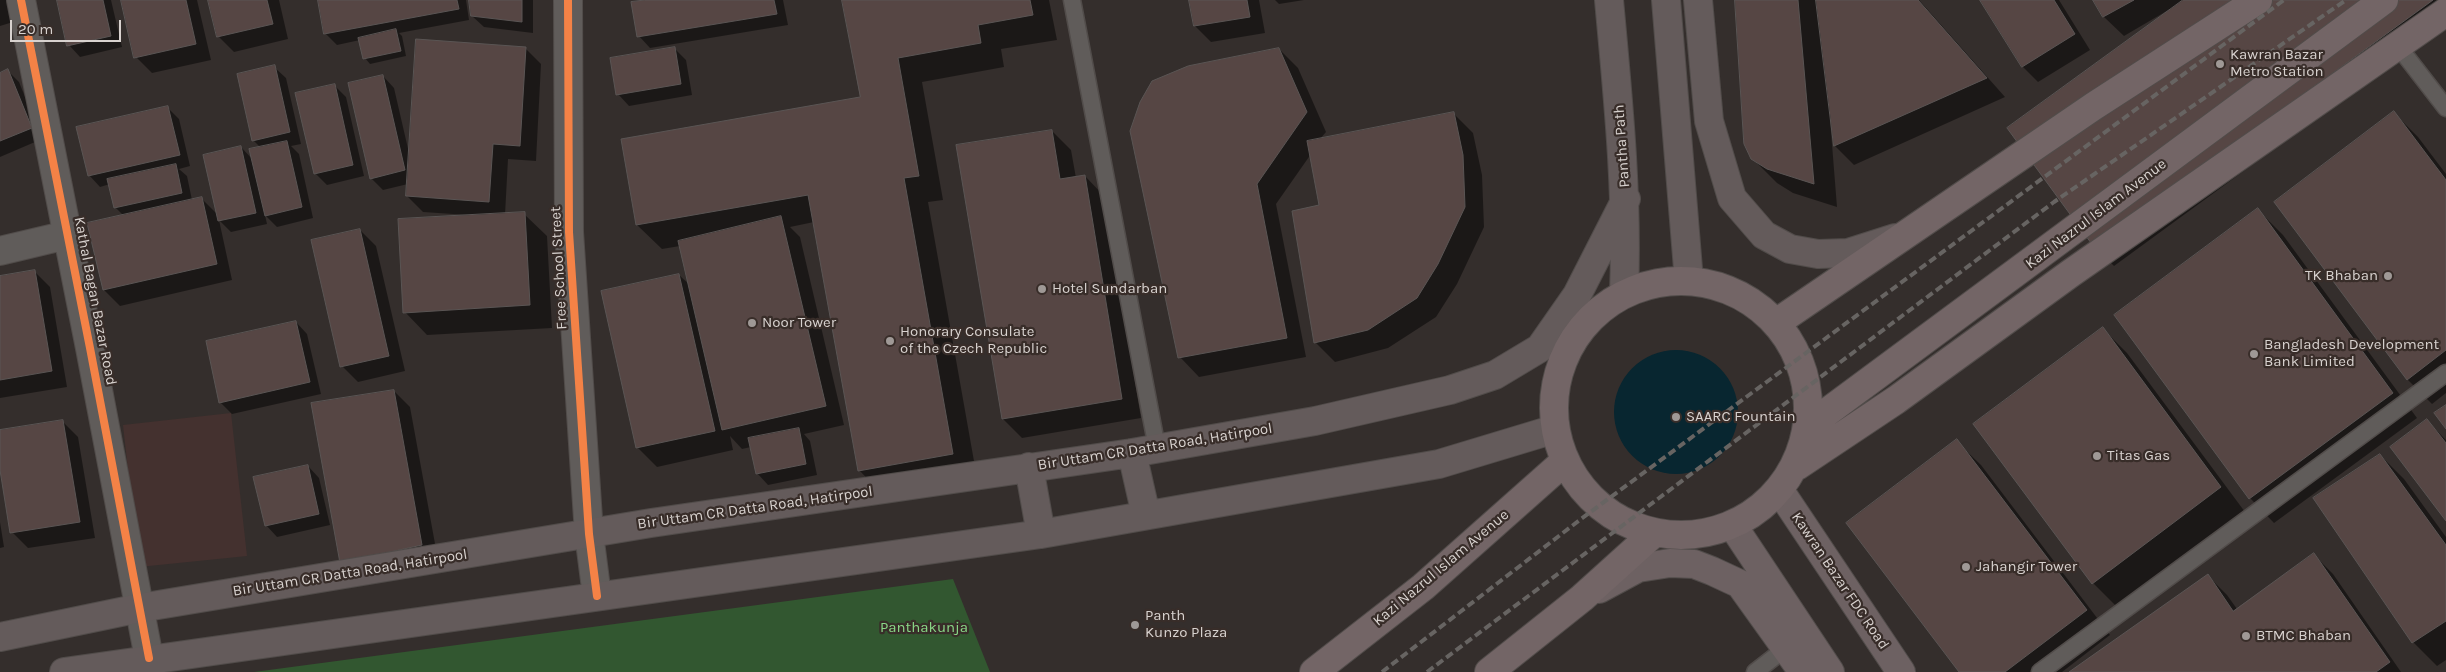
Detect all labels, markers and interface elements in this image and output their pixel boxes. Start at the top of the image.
scale bar [12,10,124,42]
text: 20 m [18,20,53,38]
place label: Kawran Bazar Metro Station [2230,46,2324,81]
marker: Kawran Bazar Metro Station [2214,58,2226,70]
street label: Pantha Path [1610,104,1634,188]
street label: Kazi Nazrul Islam Avenue [2022,155,2170,273]
street label: Free School Street [547,206,571,330]
street label: Kathal Bagan Bazar Road [70,215,120,387]
place label: TK Bhaban [2305,267,2378,285]
marker: TK Bhaban [2382,270,2394,282]
place label: Hotel Sundarban [1052,280,1167,298]
marker: Hotel Sundarban [1036,283,1048,295]
place label: Noor Tower [762,314,836,332]
marker: Noor Tower [746,317,758,329]
place label: Honorary Consulate of the Czech Republic [900,323,1047,358]
marker: Honorary Consulate of the Czech Republic [884,335,896,347]
place label: Bangladesh Development Bank Limited [2264,336,2439,371]
marker: Bangladesh Development Bank Limited [2248,348,2260,360]
place label: SAARC Fountain [1686,408,1795,426]
marker: SAARC Fountain [1670,411,1682,423]
street label: Bir Uttam CR Datta Road, Hatirpool [1036,420,1274,474]
place label: Titas Gas [2107,447,2170,465]
marker: Titas Gas [2091,450,2103,462]
street label: Bir Uttam CR Datta Road, Hatirpool [636,483,874,533]
street label: Kazi Nazrul Islam Avenue [1369,506,1513,630]
street label: Kawran Bazar FDC Road [1787,509,1893,653]
street label: Bir Uttam CR Datta Road, Hatirpool [231,546,469,600]
place label: Jahangir Tower [1976,558,2077,576]
marker: Jahangir Tower [1960,561,1972,573]
place label: Panth Kunzo Plaza [1145,607,1227,642]
park label: Panthakunja [880,619,968,637]
marker: Panth Kunzo Plaza [1129,619,1141,631]
place label: BTMC Bhaban [2256,627,2351,645]
marker: BTMC Bhaban [2240,630,2252,642]

